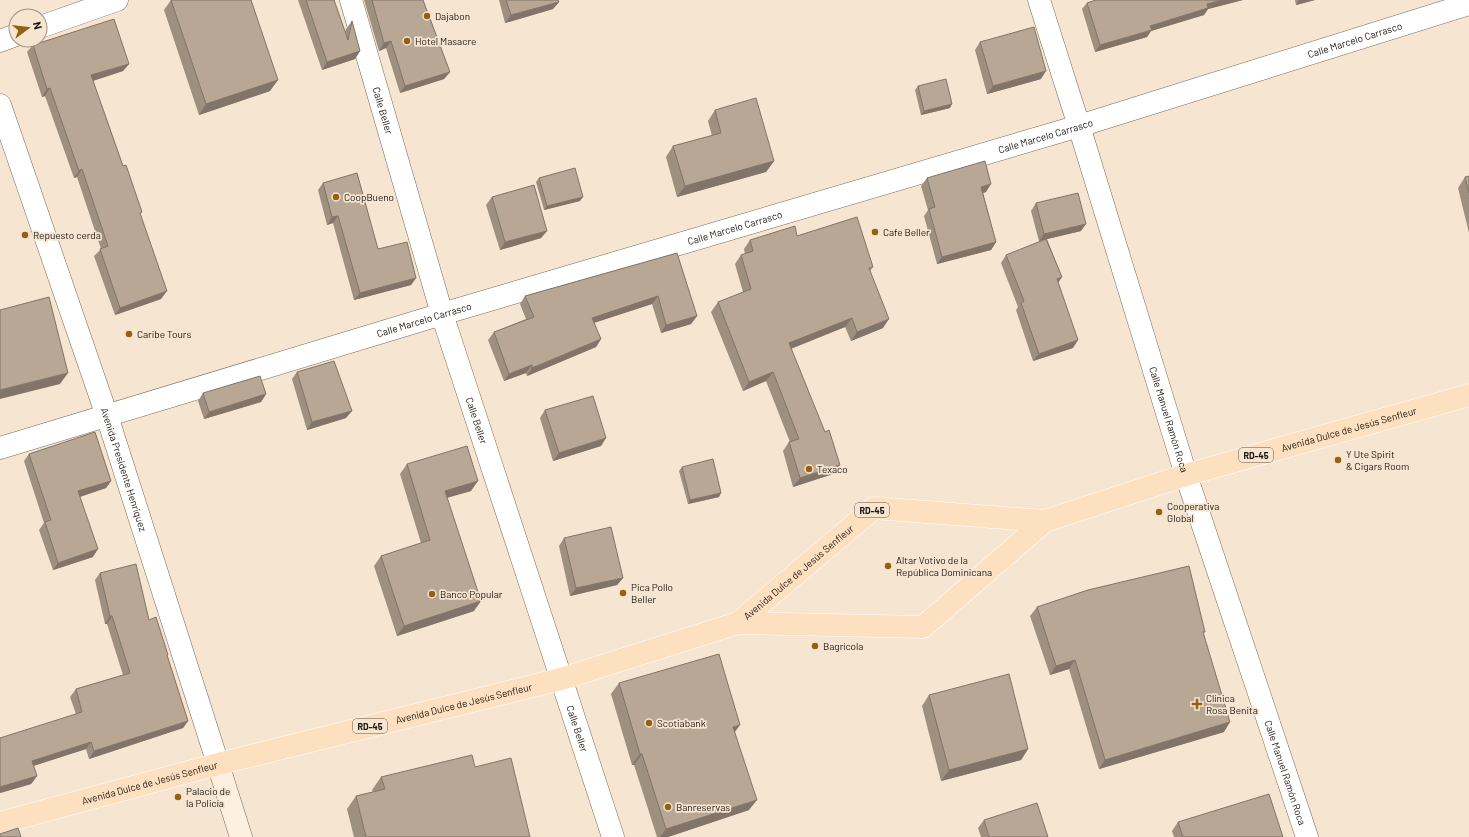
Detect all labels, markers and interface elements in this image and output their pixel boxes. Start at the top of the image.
north arrow [8,8,48,48]
place label: Dajabon [435,10,470,22]
marker: Dajabon [422,11,432,21]
street label: Calle Marcelo Carrasco [1306,19,1403,60]
text: N [31,20,45,31]
place label: Hotel Masacre [415,35,476,47]
marker: Hotel Masacre [402,36,412,46]
street label: Calle Beller [371,86,396,136]
street label: Calle Marcelo Carrasco [997,116,1094,156]
place label: CoopBueno [344,191,394,203]
marker: CoopBueno [331,192,341,202]
street label: Calle Marcelo Carrasco [686,208,783,247]
place label: Cafe Beller [883,226,930,238]
marker: Cafe Beller [870,227,880,237]
place label: Repuesto cerda [33,229,101,241]
marker: Repuesto cerda [20,230,30,240]
street label: Calle Marcelo Carrasco [375,300,473,339]
place label: Caribe Tours [137,328,191,340]
marker: Caribe Tours [124,329,134,339]
street label: Calle Manuel Ramón Roca [1147,365,1191,474]
street label: Calle Beller [464,396,490,446]
street label: Avenida Dulce de Jesús Senfleur [1280,404,1418,454]
street label: Avenida Presidente Henríquez [99,406,150,533]
road number: RD-45 [1239,448,1273,462]
place label: Y Ute Spirit & Cigars Room [1346,448,1409,472]
marker: Y Ute Spirit & Cigars Room [1333,455,1343,465]
place label: Texaco [817,463,848,475]
marker: Texaco [804,464,814,474]
place label: Cooperativa Global [1167,500,1219,524]
road number: RD-45 [855,503,889,517]
marker: Cooperativa Global [1154,507,1164,517]
street label: Avenida Dulce de Jesús Senfleur [741,522,856,622]
place label: Altar Votivo de la República Dominicana [896,554,992,578]
marker: Altar Votivo de la República Dominicana [883,561,893,571]
place label: Pica Pollo Beller [631,581,673,605]
place label: Banco Popular [440,588,503,600]
marker: Pica Pollo Beller [618,588,628,598]
marker: Banco Popular [427,589,437,599]
place label: Bagrícola [823,640,863,652]
marker: Bagrícola [810,641,820,651]
street label: Avenida Dulce de Jesús Senfleur [394,680,534,726]
place label: Clínica Rosa Benita [1206,692,1258,716]
marker: Clínica Rosa Benita [1191,698,1203,710]
street label: Calle Beller [564,704,591,754]
place label: Scotiabank [657,717,706,729]
marker: Scotiabank [644,718,654,728]
road number: RD-45 [353,719,387,733]
street label: Calle Manuel Ramón Roca [1262,719,1309,827]
street label: Avenida Dulce de Jesús Senfleur [80,758,219,807]
place label: Palacio de la Policía [186,785,230,809]
marker: Palacio de la Policía [173,792,183,802]
place label: Banreservas [676,801,730,813]
marker: Banreservas [663,802,673,812]

